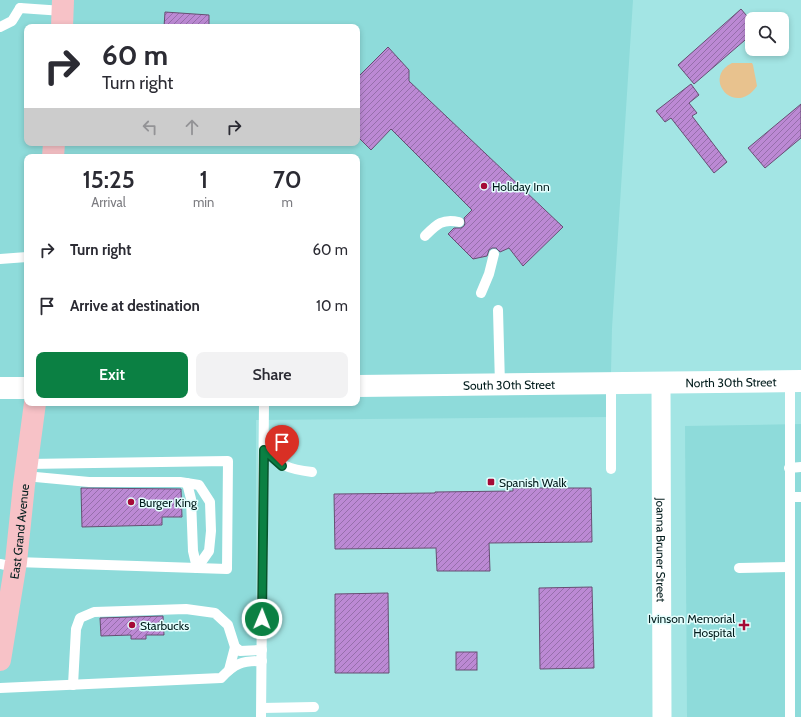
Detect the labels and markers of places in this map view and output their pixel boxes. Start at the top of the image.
place label: Holiday Inn [492,179,550,194]
marker: Holiday Inn [479,181,489,191]
pin [265,425,299,466]
place label: Spanish Walk [499,475,567,490]
marker: Spanish Walk [486,477,496,487]
place label: Burger King [139,495,198,510]
marker: Burger King [126,497,136,507]
place label: Ivinson Memorial Hospital [648,611,735,640]
place label: Starbucks [140,618,189,633]
marker: Ivinson Memorial Hospital [738,619,750,631]
marker: Starbucks [127,620,137,630]

